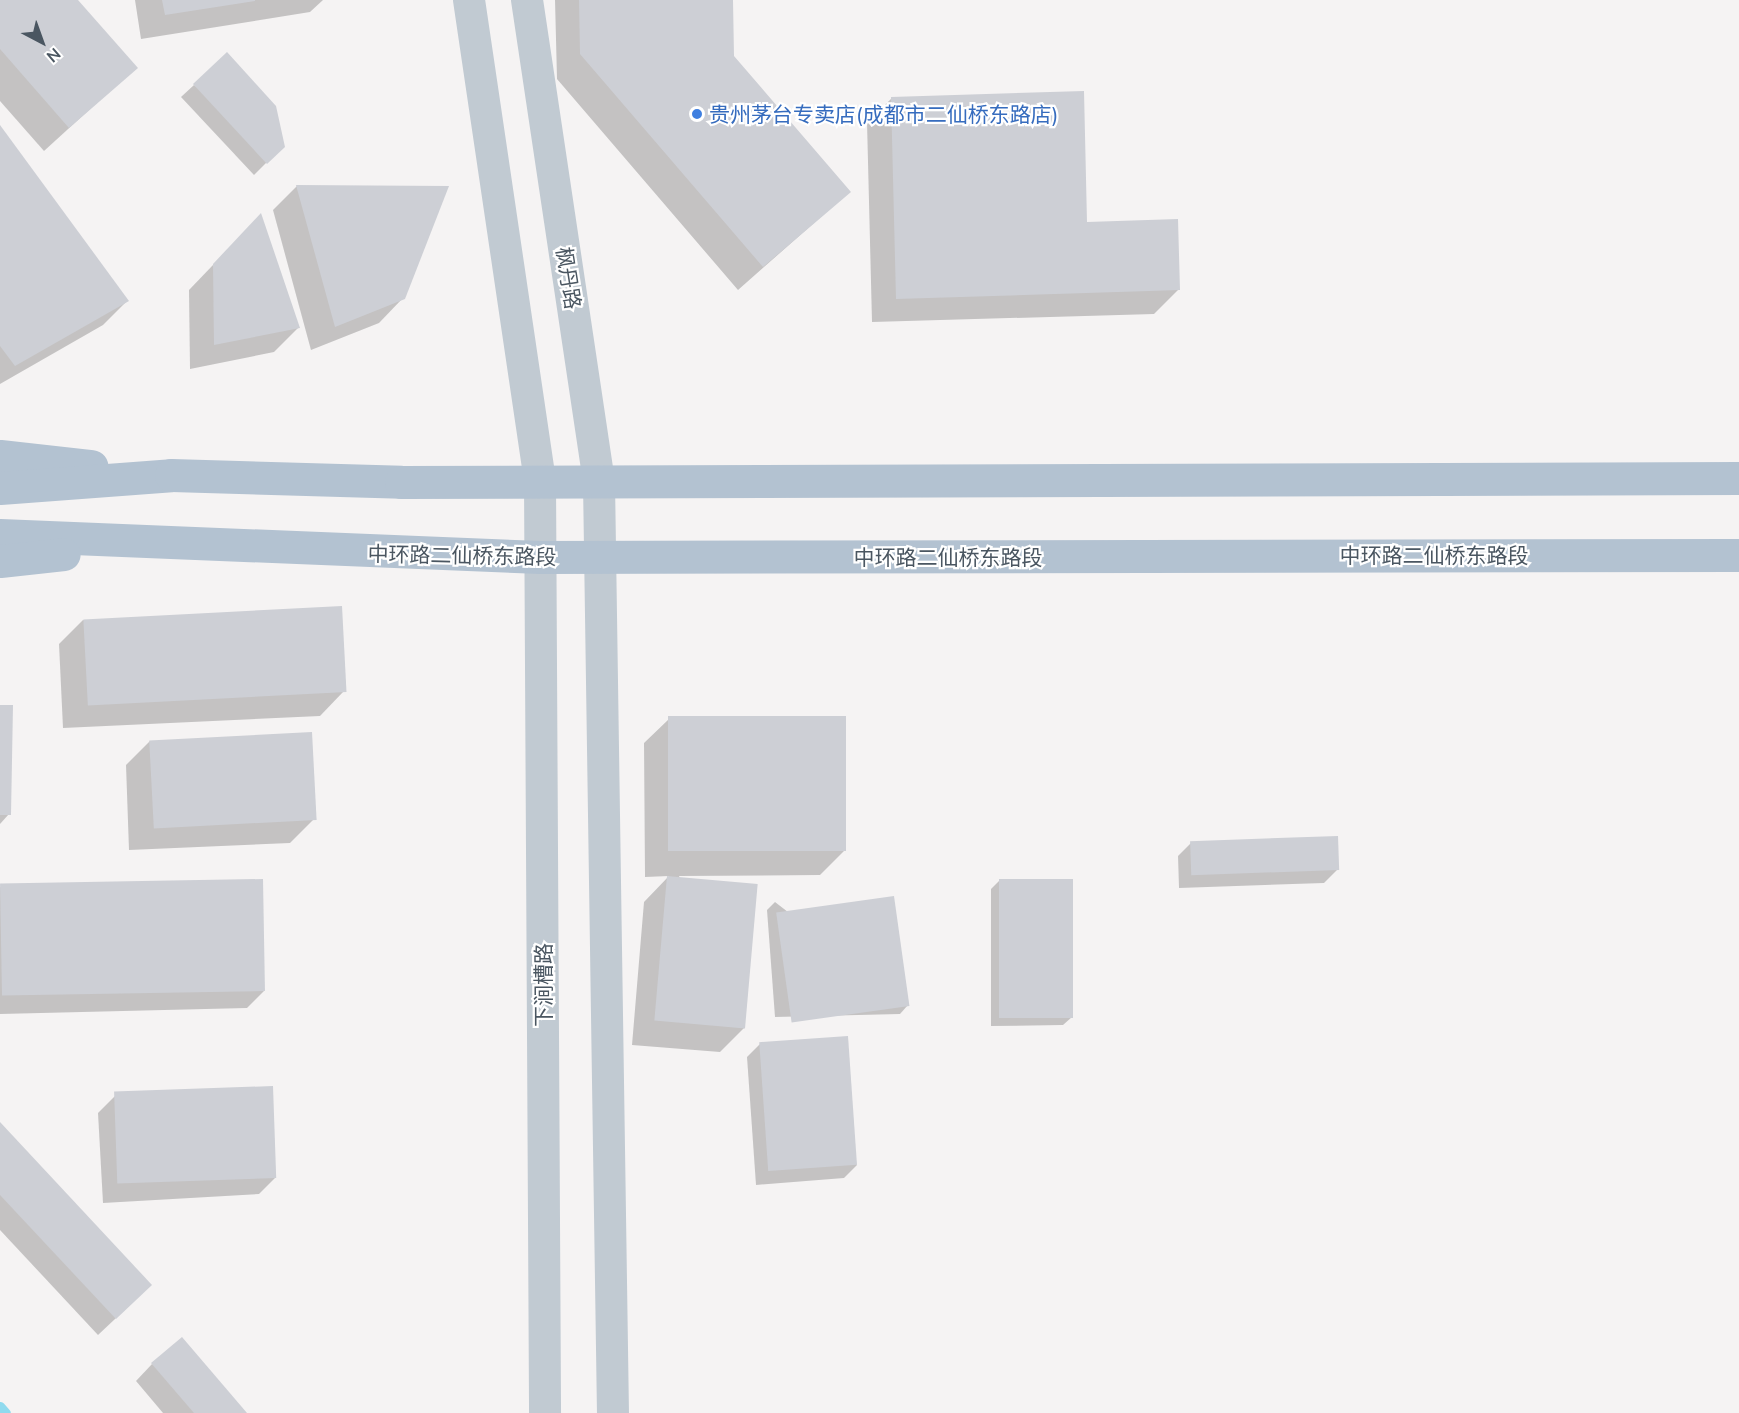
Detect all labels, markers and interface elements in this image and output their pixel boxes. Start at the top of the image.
north arrow [12,12,72,72]
text: N [43,44,65,67]
place label: 贵州茅台专卖店(成都市二仙桥东路店) [709,101,1058,127]
marker: 贵州茅台专卖店(成都市二仙桥东路店) [690,107,704,121]
street label: 枫丹路 [552,245,586,311]
street label: 中环路二仙桥东路段 [367,541,557,569]
street label: 中环路二仙桥东路段 [1340,542,1528,568]
street label: 中环路二仙桥东路段 [854,544,1042,570]
street label: 下涧槽路 [530,943,556,1027]

